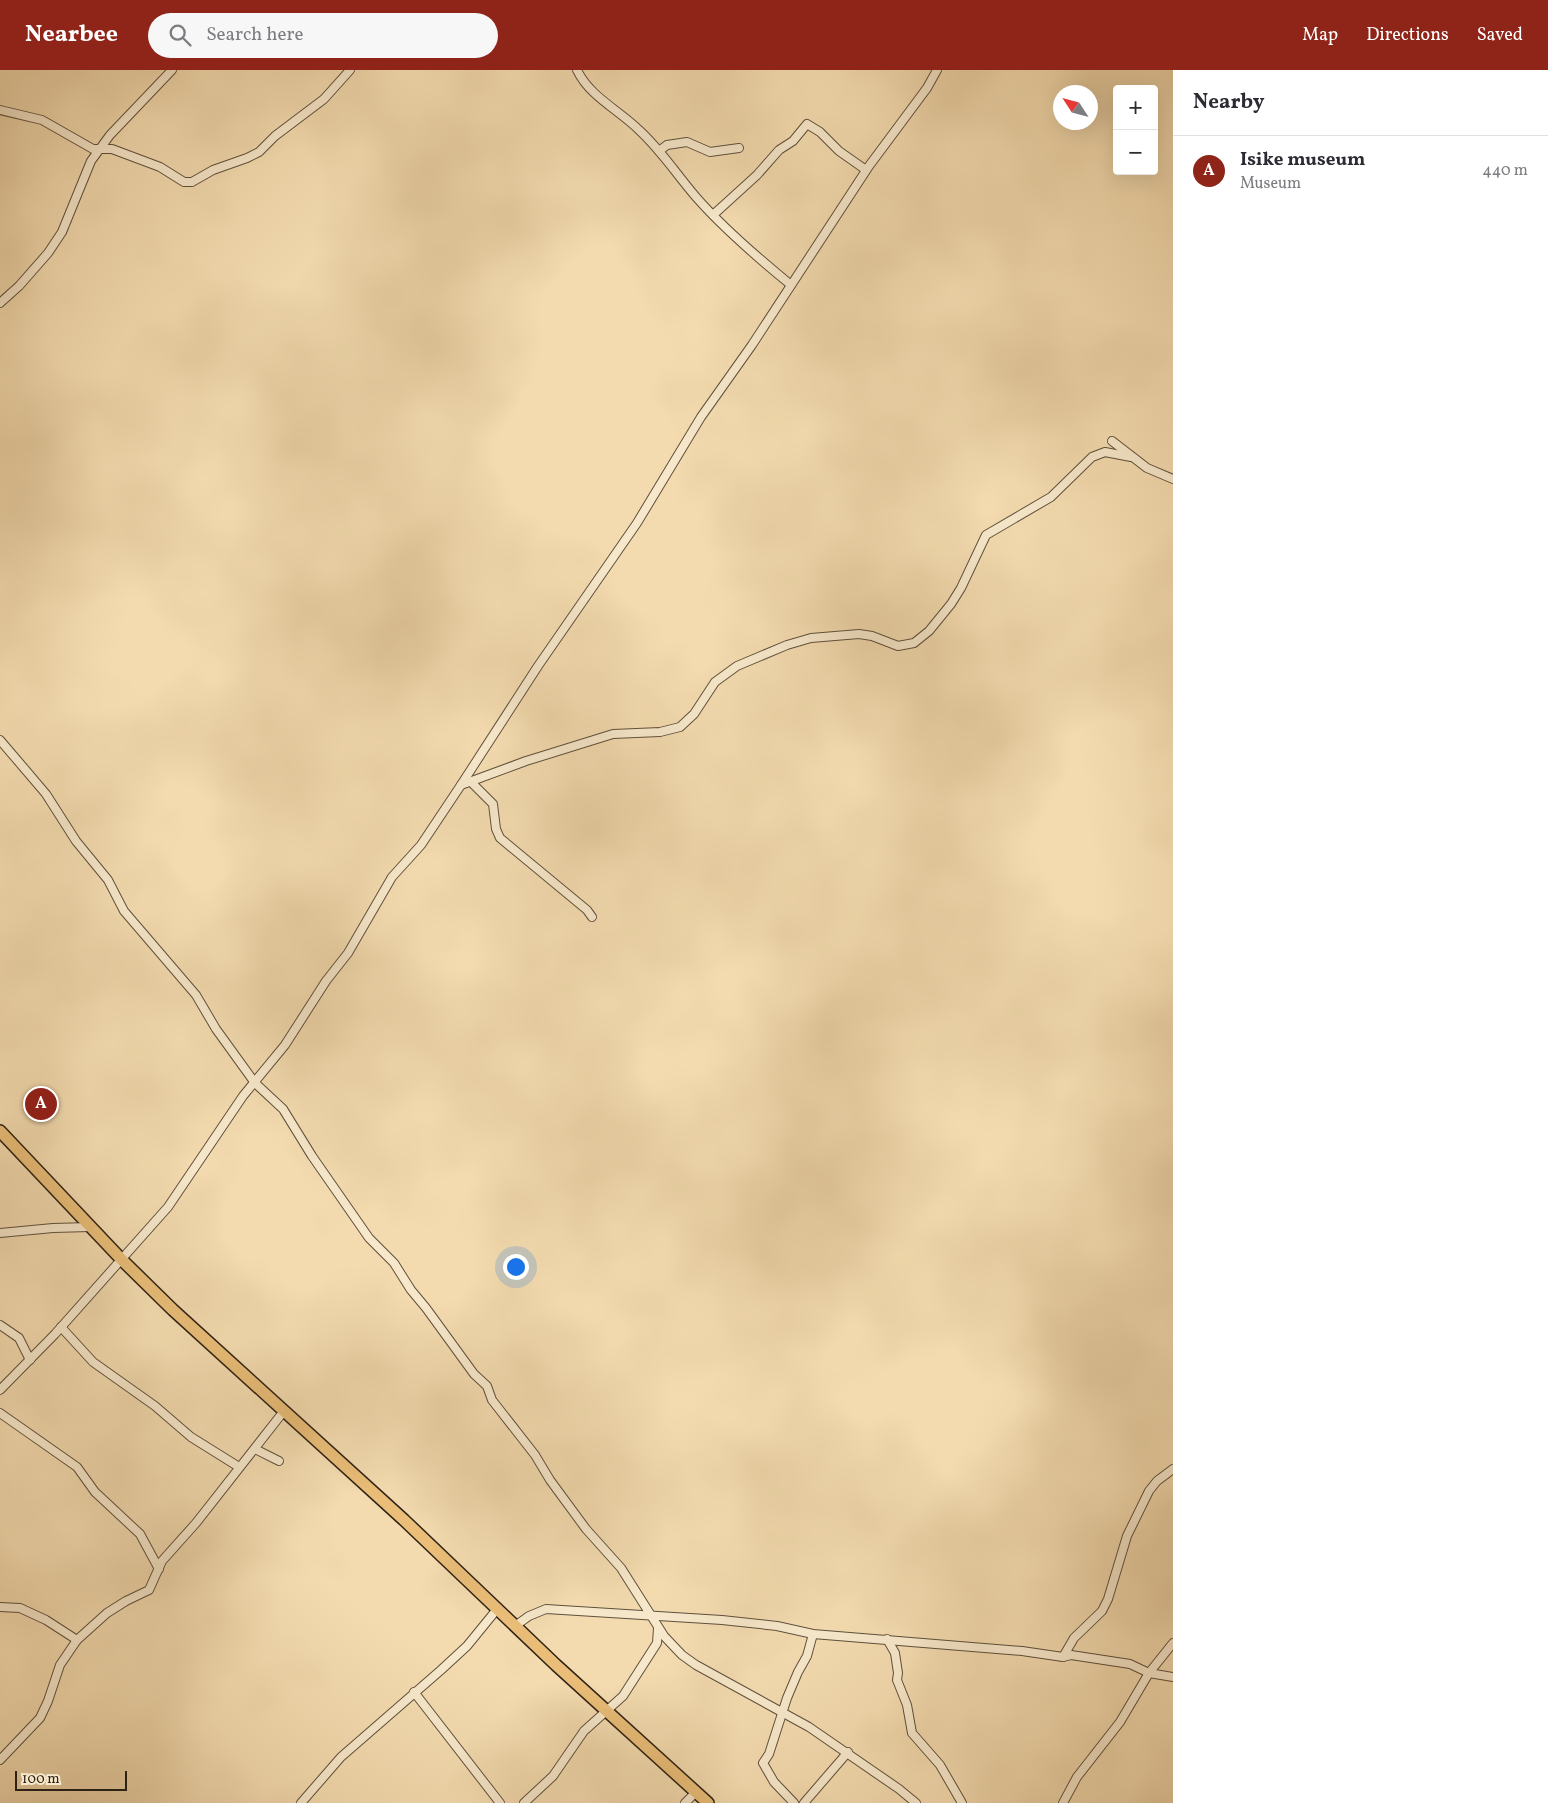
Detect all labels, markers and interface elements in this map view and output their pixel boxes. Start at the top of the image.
search box [148,13,498,58]
text: Nearbee [25,18,118,52]
icon: search [166,21,194,49]
text: Search here [206,22,303,48]
text: Map [1302,23,1338,48]
text: Directions [1366,23,1449,48]
text: Saved [1477,23,1523,48]
north arrow [1053,85,1098,130]
map controls [1113,85,1158,175]
button: + [1113,85,1158,130]
text: Nearby [1193,88,1264,117]
button: − [1113,130,1158,175]
text: Isike museum [1240,147,1365,173]
text: A [1203,160,1215,182]
text: 440 m [1482,160,1528,182]
text: Museum [1240,173,1301,195]
pin: A [25,1085,57,1123]
your location [503,1254,529,1280]
scale bar [15,1768,128,1791]
text: 100 m [22,1770,60,1789]

